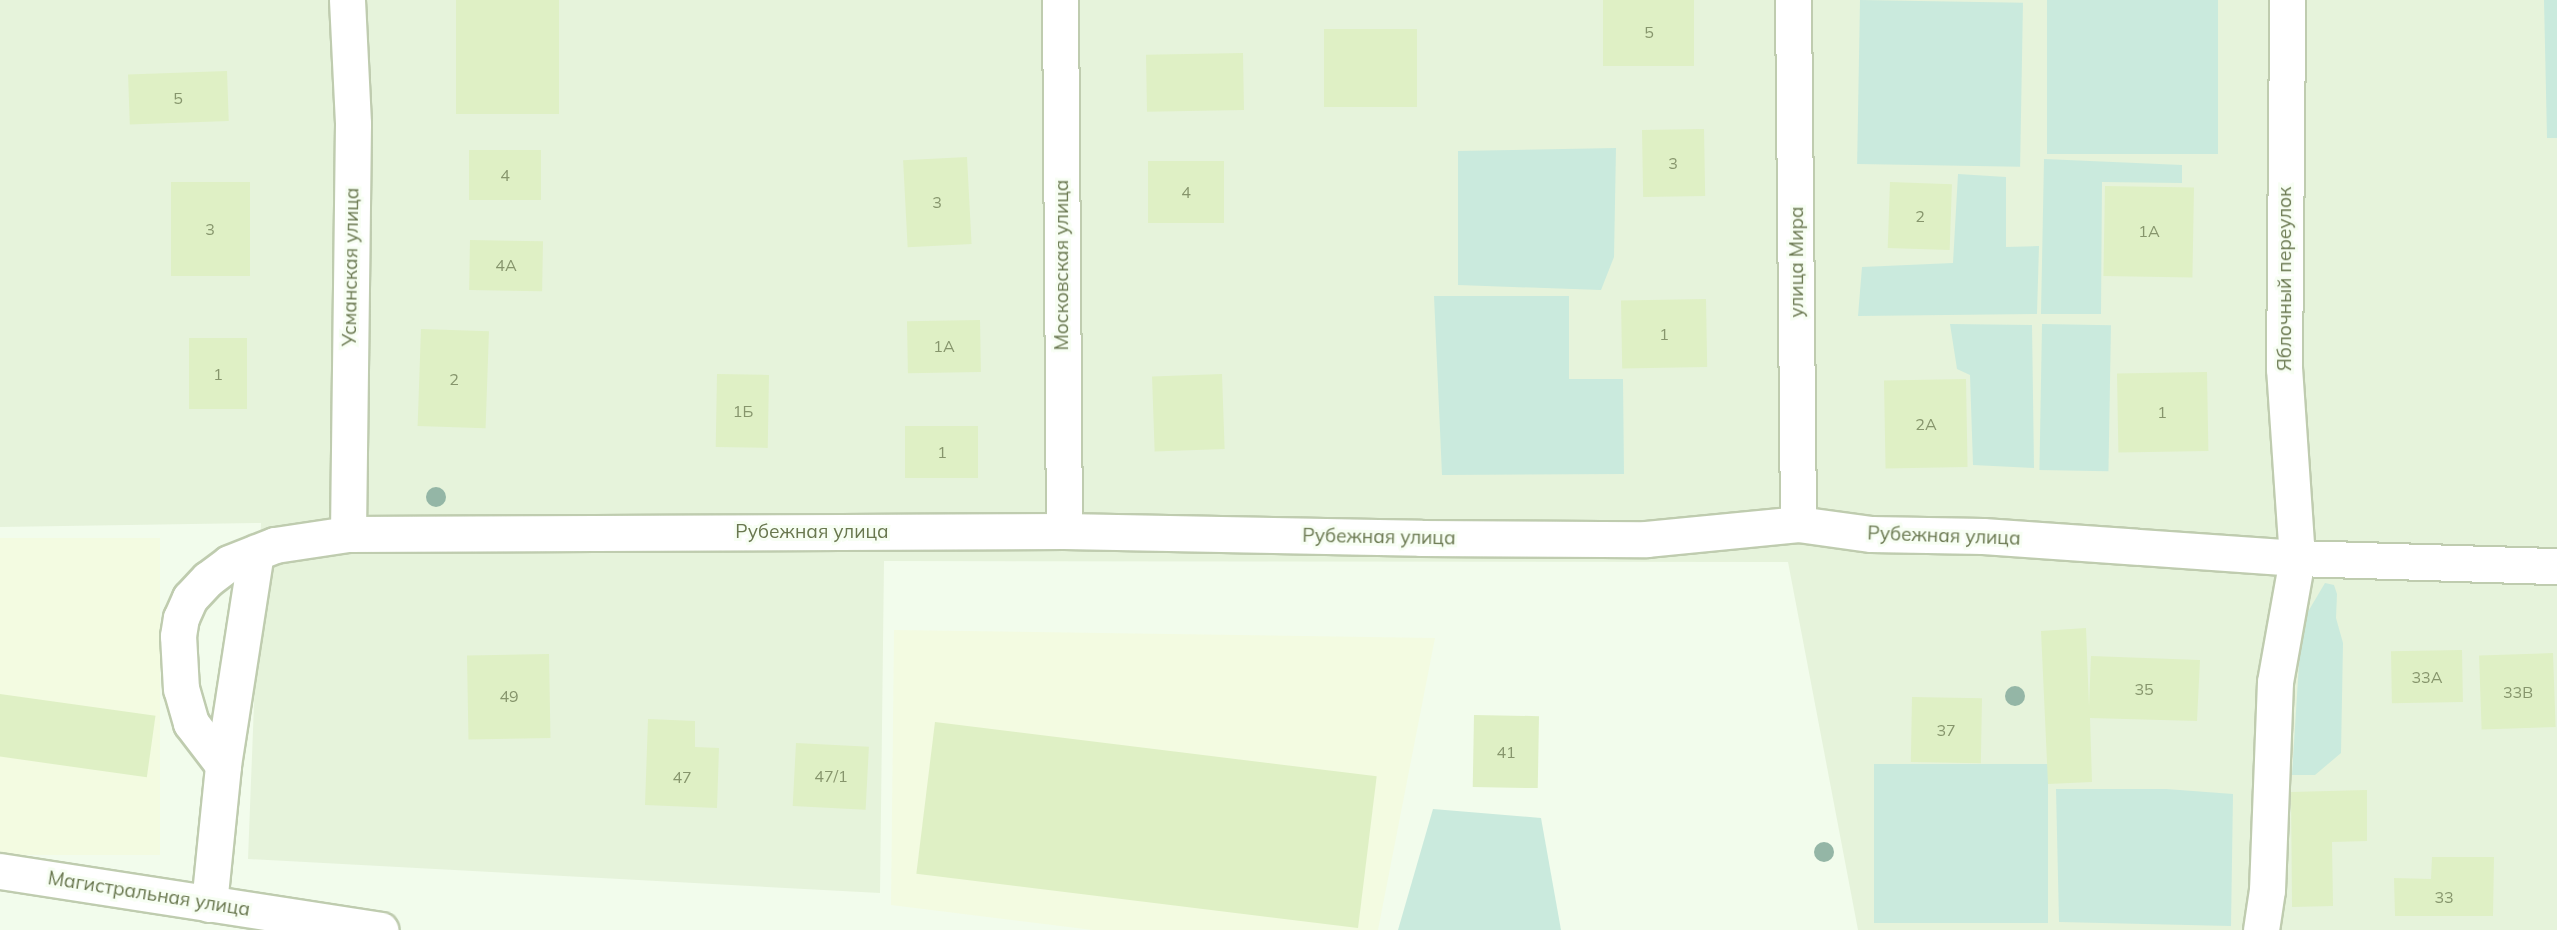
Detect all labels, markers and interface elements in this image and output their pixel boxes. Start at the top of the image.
house number: 5 [1644,22,1654,42]
house number: 5 [173,88,183,108]
house number: 3 [1668,153,1678,173]
house number: 4 [500,165,510,185]
street label: Московская улица [1051,180,1073,350]
house number: 4 [1181,182,1191,202]
street label: Усманская улица [338,187,364,347]
street label: Яблочный переулок [2274,187,2296,371]
house number: 3 [932,192,942,212]
street label: улица Мира [1786,206,1808,318]
house number: 2 [1915,206,1925,226]
house number: 3 [205,219,215,239]
house number: 1А [2138,221,2160,241]
house number: 4А [495,255,517,275]
house number: 1 [1659,324,1669,344]
house number: 1А [933,336,955,356]
house number: 1 [213,364,223,384]
house number: 2 [449,369,459,389]
house number: 1Б [733,401,753,421]
house number: 1 [2157,402,2167,422]
house number: 2А [1915,414,1937,434]
house number: 1 [937,442,947,462]
street label: Рубежная улица [735,521,889,543]
street label: Рубежная улица [1867,522,2021,550]
street label: Рубежная улица [1302,524,1456,550]
house number: 33А [2412,667,2442,687]
house number: 35 [2134,679,2154,699]
house number: 33В [2503,682,2533,702]
house number: 49 [499,686,519,706]
house number: 37 [1936,720,1956,740]
house number: 41 [1496,742,1516,762]
house number: 47/1 [814,766,848,786]
house number: 47 [672,767,692,787]
street label: Магистральная улица [46,867,252,921]
house number: 33 [2434,887,2454,907]

